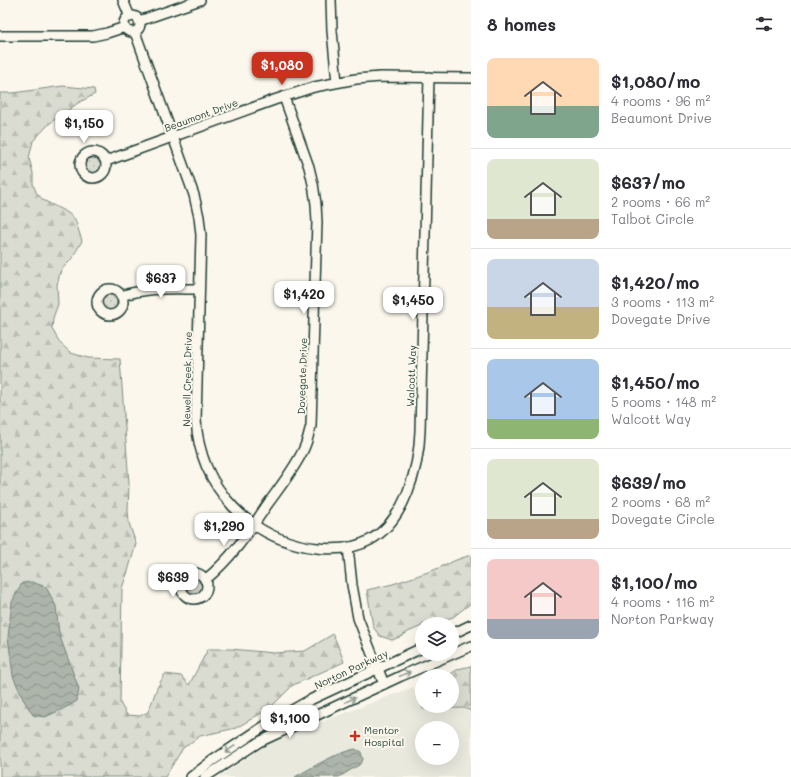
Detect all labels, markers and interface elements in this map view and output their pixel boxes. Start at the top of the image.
text: 8 homes [487,13,556,35]
icon: filters [753,13,775,35]
pin: $1,080 [249,52,315,86]
text: $1,080 [261,56,303,73]
text: $1,080/mo [611,70,700,92]
icon: home [519,74,567,122]
text: 4 rooms · 96 m² [611,92,710,109]
street label: Beaumont Drive [162,95,240,135]
text: Beaumont Drive [611,109,712,126]
pin: $1,150 [51,110,117,144]
text: $1,150 [64,114,104,131]
text: $637/mo [611,171,685,193]
icon: home [519,175,567,223]
text: 2 rooms · 66 m² [611,193,710,210]
text: Talbot Circle [611,210,694,227]
pin: $637 [137,265,185,299]
text: $637 [146,269,176,286]
text: $1,420/mo [611,271,699,293]
icon: home [519,275,567,323]
pin: $1,420 [271,281,337,315]
text: $1,420 [283,285,325,302]
pin: $1,450 [380,287,446,321]
text: $1,450 [392,291,434,308]
text: 3 rooms · 113 m² [611,293,714,310]
text: Dovegate Drive [611,310,711,327]
street label: Newell Creek Drive [179,331,195,427]
street label: Dovegate Drive [294,338,310,414]
street label: Walcott Way [403,345,419,407]
text: $1,450/mo [611,371,700,393]
icon: home [519,375,567,423]
text: 5 rooms · 148 m² [611,393,716,410]
text: Walcott Way [611,410,691,427]
text: $639/mo [611,471,686,493]
icon: home [519,475,567,523]
text: 2 rooms · 68 m² [611,493,710,510]
text: Dovegate Circle [611,510,715,527]
pin: $1,290 [191,513,257,547]
text: $1,290 [203,517,245,534]
pin: $639 [149,564,197,598]
text: $639 [157,568,189,585]
text: $1,100/mo [611,571,697,593]
icon: home [519,575,567,623]
text: 4 rooms · 116 m² [611,593,714,610]
text: Norton Parkway [611,610,714,627]
map controls [415,617,459,765]
button: layers [415,617,459,661]
street label: Norton Parkway [312,646,390,692]
button: + [415,669,459,713]
one-way arrow [399,670,411,678]
one-way arrow [344,695,356,703]
pin: $1,100 [257,705,323,739]
text: $1,100 [270,709,310,726]
button: − [415,721,459,765]
place label: Mentor Hospital [364,723,404,749]
marker: Mentor Hospital [349,730,361,742]
one-way arrow [225,745,236,753]

